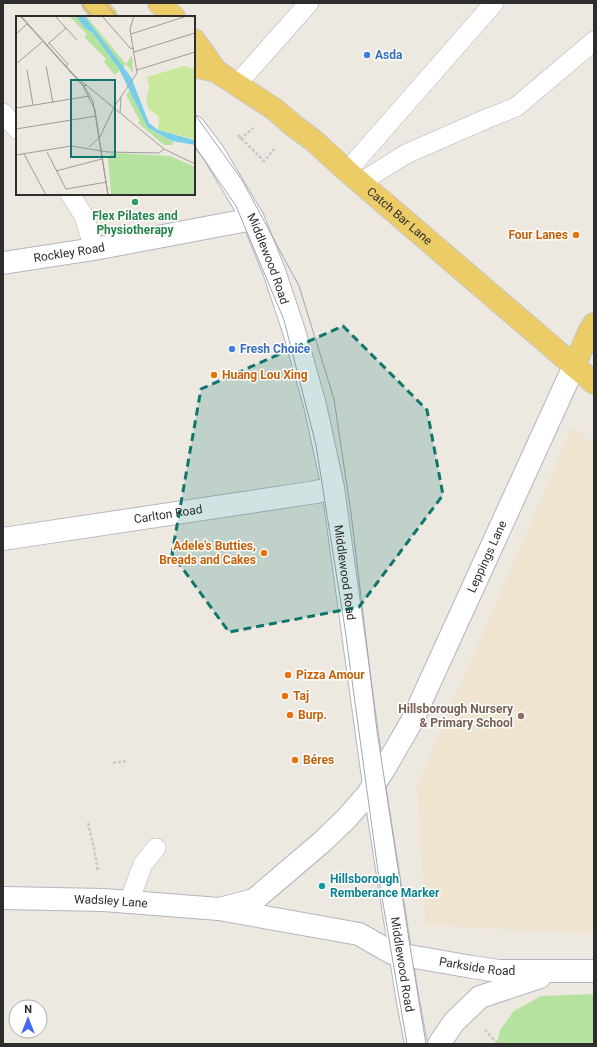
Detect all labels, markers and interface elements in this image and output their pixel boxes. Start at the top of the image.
inset map [16,16,195,195]
place label: Asda [375,48,403,62]
marker: Asda [362,50,372,60]
street label: Catch Bar Lane [364,184,435,248]
marker: Flex Pilates and Physiotherapy [130,197,140,207]
place label: Flex Pilates and Physiotherapy [92,209,178,237]
street label: Middlewood Road [244,211,292,306]
place label: Four Lanes [508,228,568,242]
marker: Four Lanes [571,230,581,240]
street label: Rockley Road [33,240,106,265]
place label: Fresh Choice [240,342,311,356]
marker: Fresh Choice [227,344,237,354]
place label: Huang Lou Xing [222,368,308,382]
marker: Huang Lou Xing [209,370,219,380]
street label: Carlton Road [133,502,203,526]
street label: Leppings Lane [464,518,510,595]
street label: Middlewood Road [331,524,358,621]
place label: Adele's Butties, Breads and Cakes [159,539,256,567]
marker: Adele's Butties, Breads and Cakes [259,548,269,558]
place label: Pizza Amour [296,668,365,682]
marker: Pizza Amour [283,670,293,680]
place label: Taj [293,689,309,703]
marker: Taj [280,691,290,701]
place label: Hillsborough Nursery & Primary School [398,702,514,730]
place label: Burp. [298,708,327,722]
marker: Burp. [285,710,295,720]
marker: Hillsborough Nursery & Primary School [516,711,526,721]
place label: Béres [303,753,334,767]
marker: Béres [290,755,300,765]
place label: Hillsborough Remberance Marker [330,872,440,900]
marker: Hillsborough Remberance Marker [317,881,327,891]
street label: Wadsley Lane [74,892,148,910]
street label: Middlewood Road [388,916,417,1013]
street label: Parkside Road [438,954,515,978]
north arrow [8,999,48,1039]
text: N [24,1003,32,1016]

